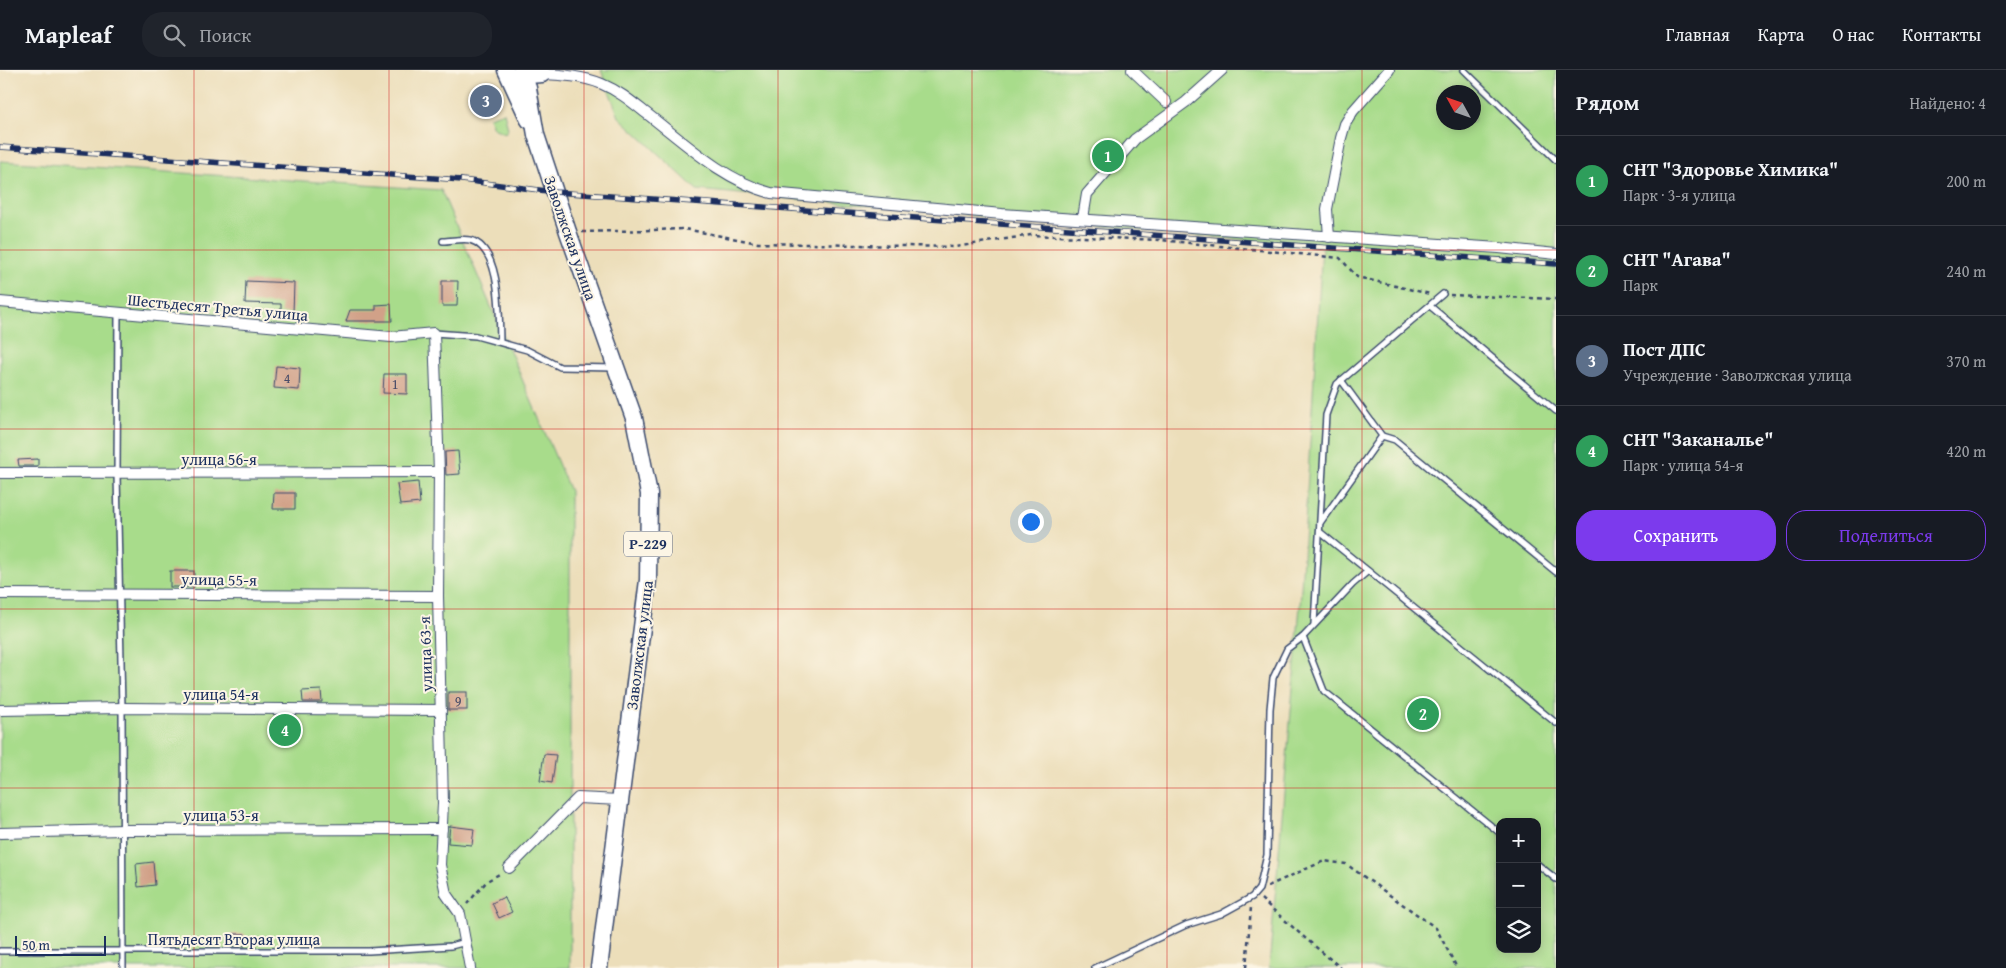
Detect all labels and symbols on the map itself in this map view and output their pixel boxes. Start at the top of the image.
pin: 3 [470,82,502,120]
north arrow [1436,85,1481,130]
pin: 1 [1092,137,1124,175]
street label: Заволжская улица [538,173,604,304]
street label: Шестьдесят Третья улица [127,287,310,327]
house number: 4 [284,368,291,388]
house number: 1 [392,374,398,394]
street label: улица 56-я [180,447,257,471]
your location [1018,509,1044,535]
road number: Р-229 [624,532,672,556]
street label: улица 55-я [180,566,257,592]
street label: Заволжская улица [619,579,659,711]
street label: улица 63-я [412,616,438,693]
street label: улица 54-я [182,682,259,706]
house number: 9 [455,691,462,711]
pin: 2 [1407,695,1439,733]
pin: 4 [269,711,301,749]
street label: улица 53-я [182,803,259,827]
street label: Пятьдесят Вторая улица [148,927,321,951]
scale bar [15,933,106,956]

